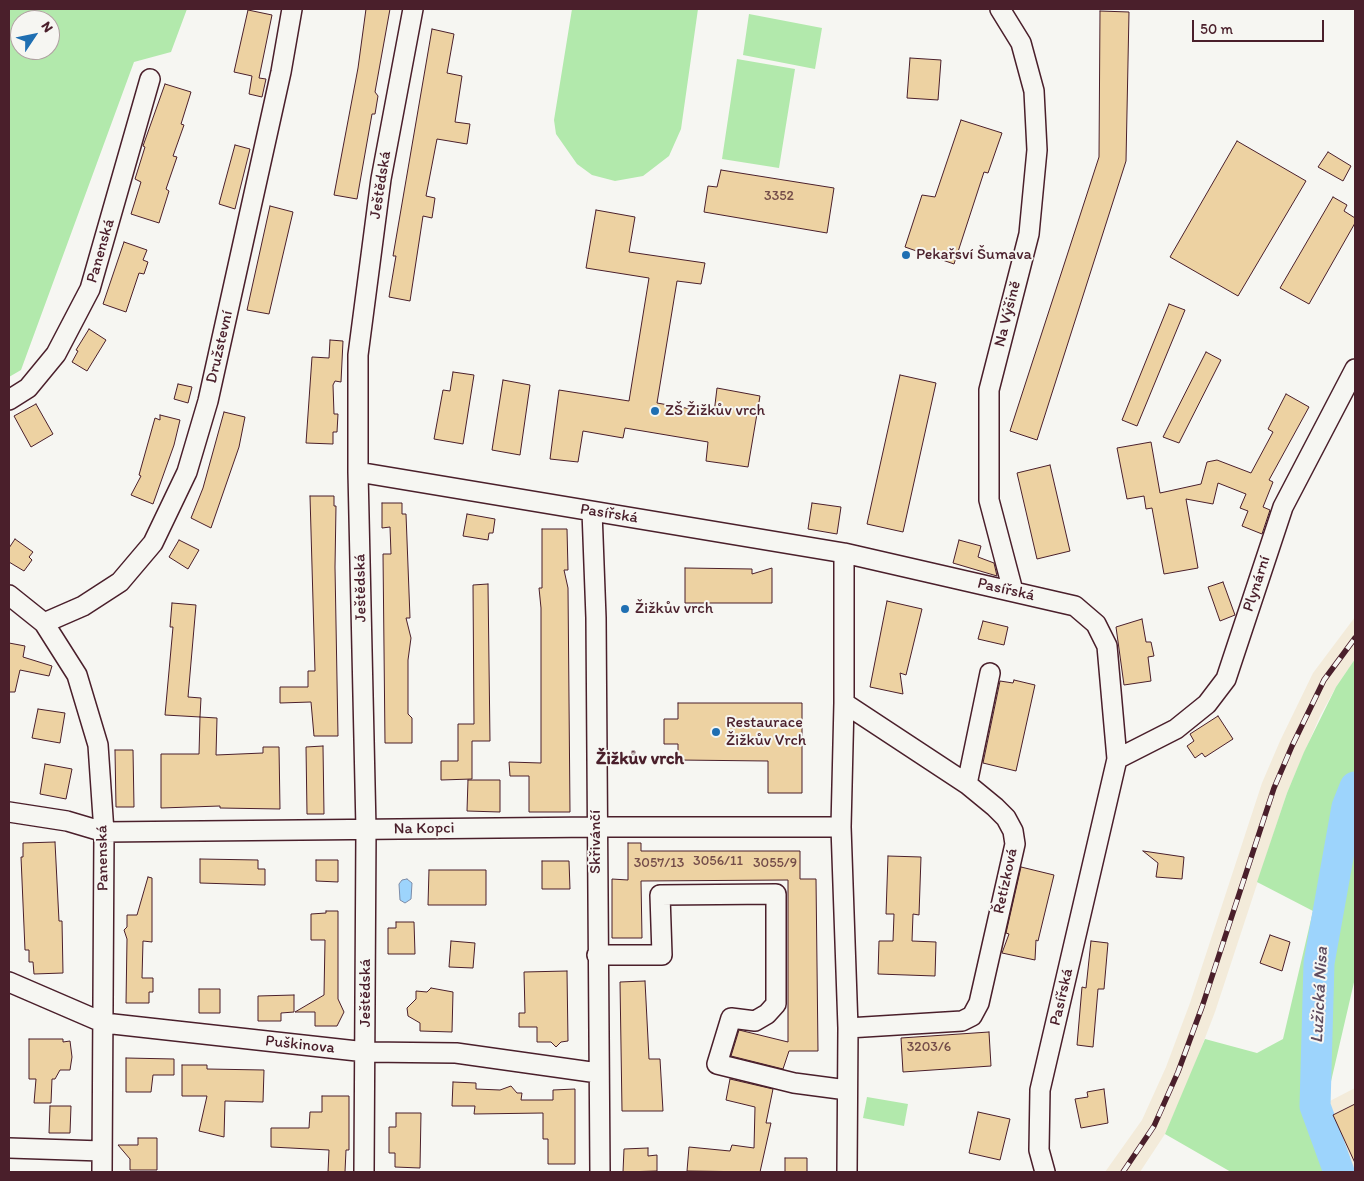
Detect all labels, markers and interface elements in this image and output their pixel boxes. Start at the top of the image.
north arrow [10,10,60,60]
scale bar [1194,10,1326,42]
text: N [37,18,57,36]
text: 50 m [1200,20,1233,38]
street label: Ještědská [366,150,396,220]
house number: 3352 [764,188,794,204]
street label: Panenská [83,217,119,285]
place label: Pekařsví Šumava [916,245,1032,265]
marker: Pekařsví Šumava [900,249,912,261]
street label: Na Výšině [991,279,1025,349]
street label: Družstevní [202,309,238,385]
place label: ZŠ Žižkův vrch [665,401,765,421]
marker: ZŠ Žižkův vrch [649,405,661,417]
street label: Pasířská [579,500,639,528]
street label: Ještědská [351,554,371,622]
street label: Plynární [1239,554,1275,614]
street label: Pasířská [975,574,1037,606]
place label: Žižkův vrch [635,599,713,619]
marker: Žižkův vrch [619,603,631,615]
place label: Restaurace Žižkův Vrch [726,713,806,751]
marker: Restaurace Žižkův Vrch [710,726,722,738]
district label: Žižkův vrch [596,748,684,770]
street label: Skřivánčí [586,810,606,874]
street label: Na Kopci [393,819,455,839]
street label: Panenská [93,825,113,891]
street label: Řetízková [990,846,1022,916]
house number: 3056/11 [693,853,743,869]
house number: 3057/13 [634,855,684,871]
house number: 3055/9 [753,855,797,871]
water label: Lužická Nisa [1307,946,1333,1044]
street label: Ještědská [356,959,376,1027]
street label: Pasířská [1046,966,1078,1028]
street label: Puškinova [264,1032,336,1058]
house number: 3203/6 [907,1039,951,1055]

